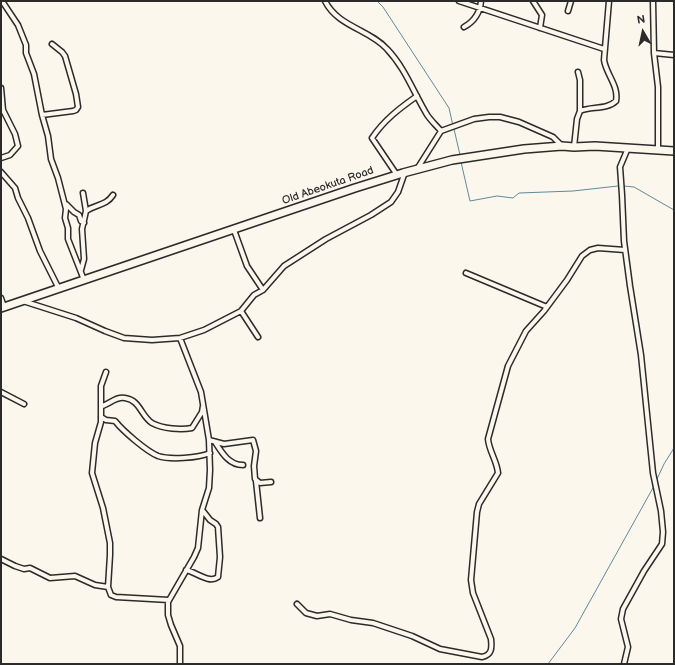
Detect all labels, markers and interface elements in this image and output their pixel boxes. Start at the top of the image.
north arrow [623,12,663,52]
text: N [636,13,646,27]
street label: Old Abeokuta Road [280,164,376,208]

